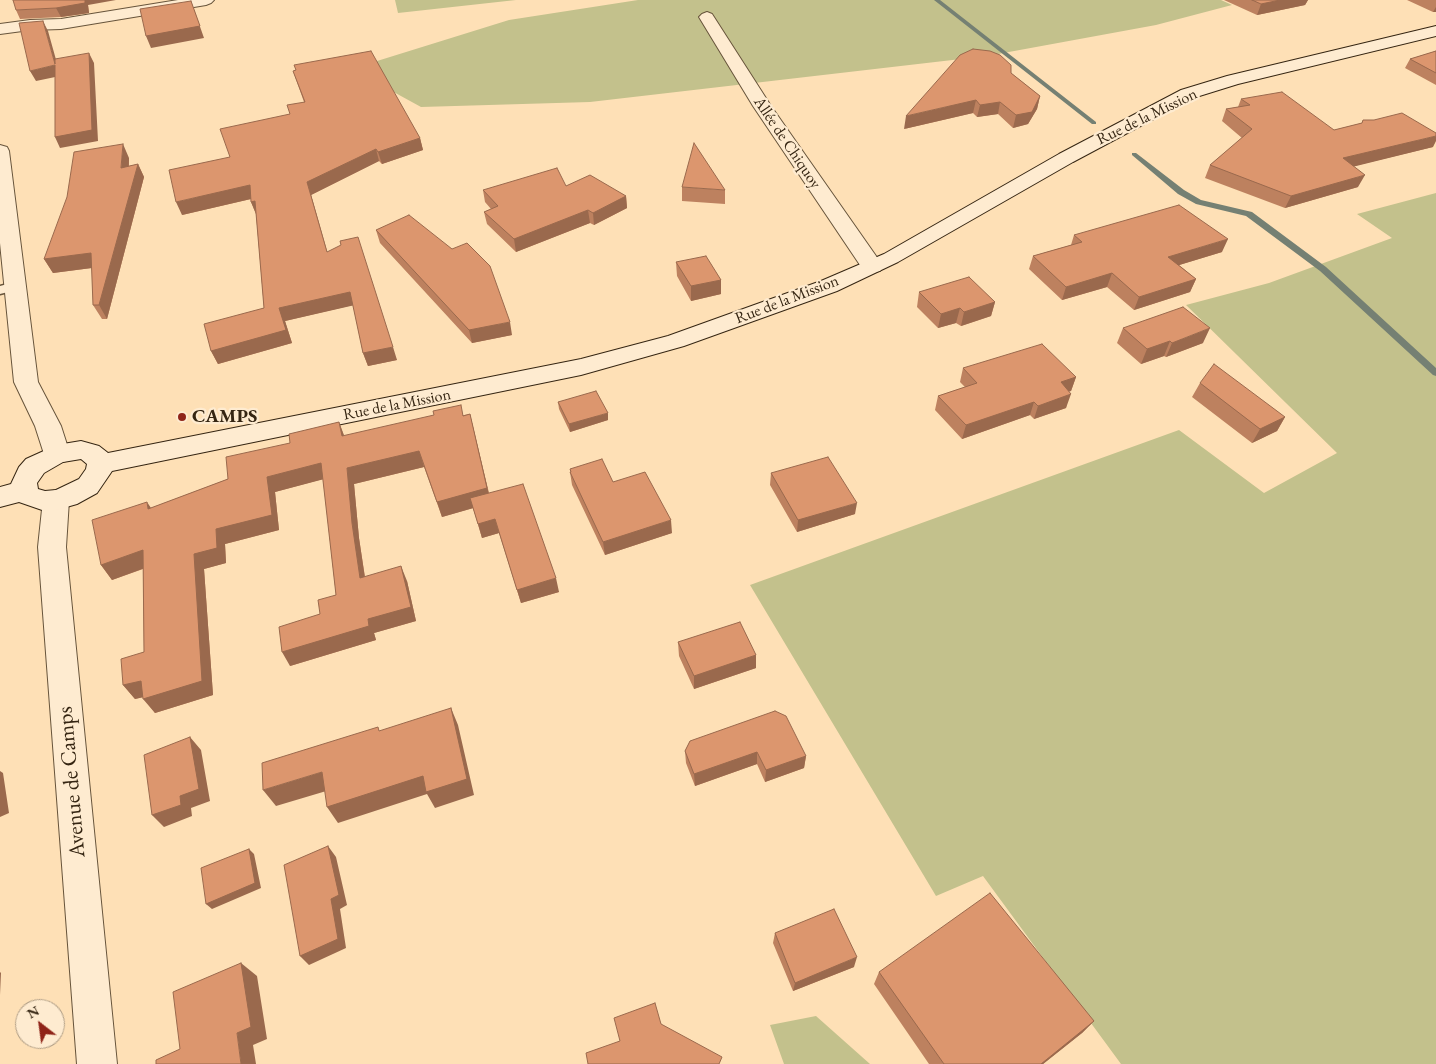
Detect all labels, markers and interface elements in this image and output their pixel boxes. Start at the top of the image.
street label: Rue de la Mission [1094,84,1200,150]
street label: Allée de Chiquoy [749,93,825,193]
street label: Rue de la Mission [733,271,841,329]
street label: Rue de la Mission [342,385,452,425]
place label: CAMPS [192,406,257,428]
marker: CAMPS [176,411,188,423]
street label: Avenue de Camps [52,705,92,859]
north arrow [15,999,65,1049]
text: N [24,1001,42,1023]

